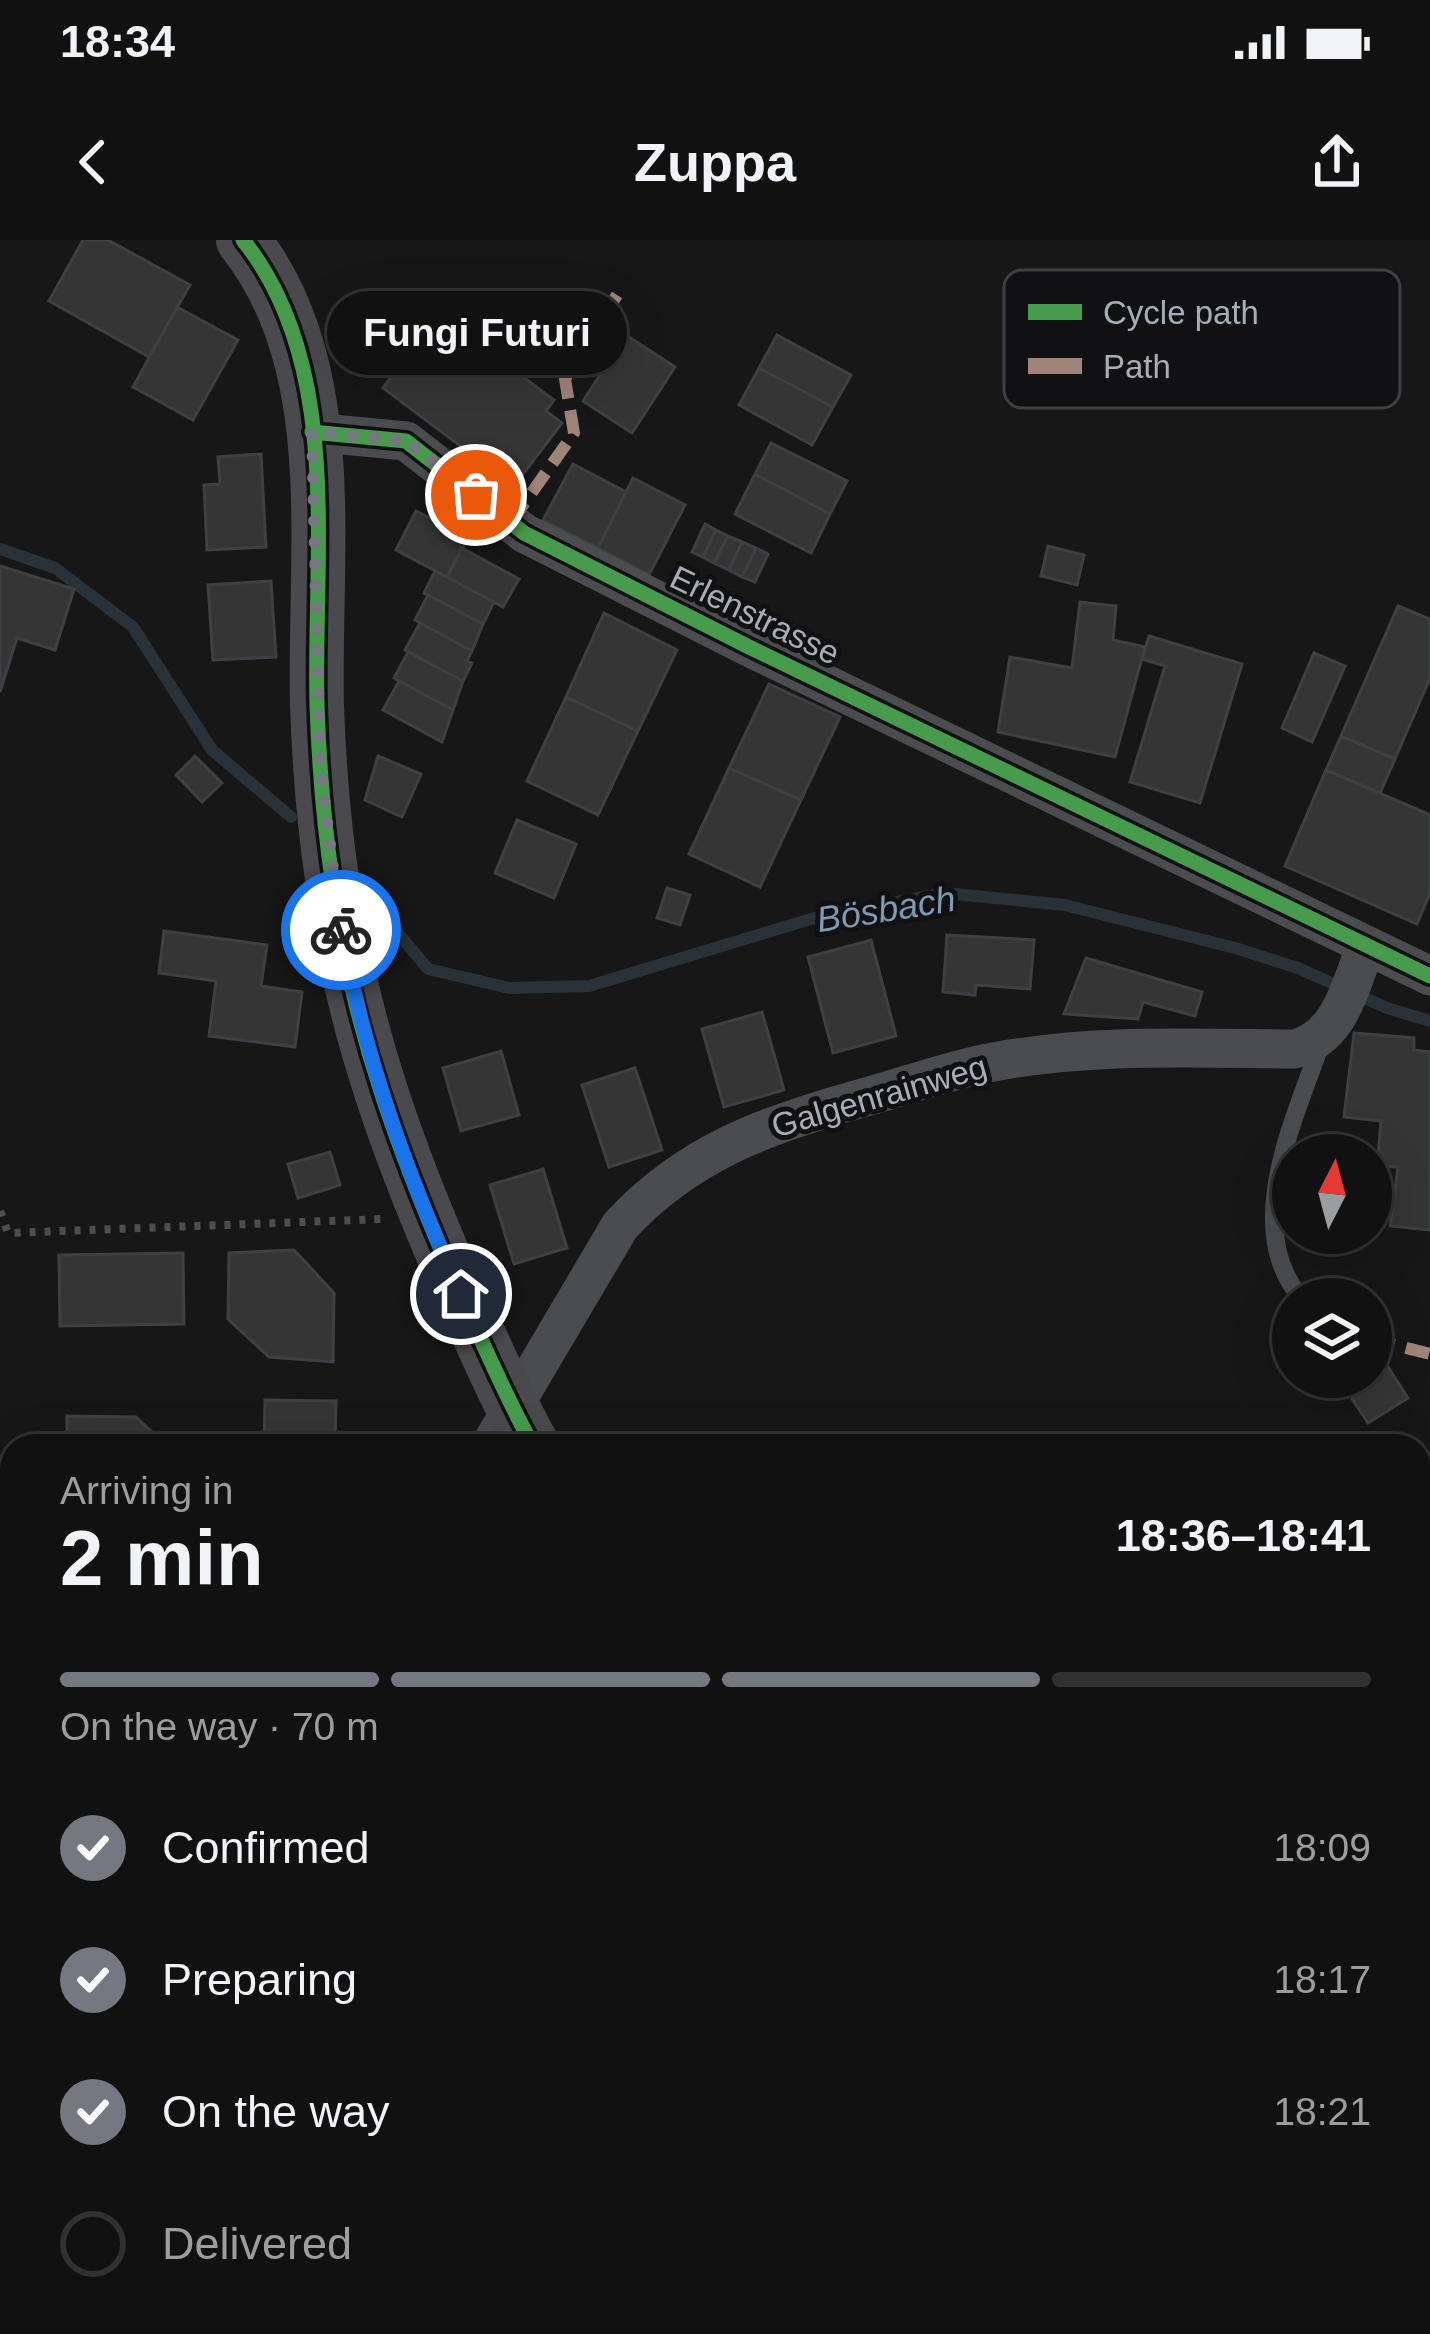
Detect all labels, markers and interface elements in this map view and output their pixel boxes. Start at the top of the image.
text: 18:34 [60,16,175,67]
icon: back [60,129,126,195]
icon: share [1304,129,1370,195]
text: Zuppa [634,132,796,192]
legend [1004,270,1400,408]
callout: Fungi Futuri [326,291,626,375]
text: Cycle path [1103,294,1259,331]
text: Fungi Futuri [363,311,591,354]
text: Path [1103,348,1171,385]
pin [425,444,527,546]
icon: bag [443,462,509,528]
street label: Erlenstrasse [664,558,846,672]
courier [281,870,401,990]
water label: Bösbach [814,878,958,940]
icon: bike [308,897,374,963]
street label: Galgenrainweg [767,1048,991,1144]
north arrow [1272,1134,1392,1254]
map controls [1272,1134,1392,1398]
pin [410,1243,512,1345]
icon: home [428,1261,494,1327]
button: layers [1272,1278,1392,1398]
text: Arriving in [60,1469,233,1512]
text: 18:36–18:41 [1116,1510,1371,1561]
text: 2 min [60,1514,264,1602]
text: On the way · 70 m [60,1705,379,1748]
icon: check [60,1815,126,1881]
text: Confirmed [162,1822,370,1873]
text: 18:09 [1273,1826,1371,1869]
icon: check [60,1947,126,2013]
text: Preparing [162,1954,357,2005]
text: 18:17 [1273,1958,1371,2001]
icon: check [60,2079,126,2145]
text: On the way [162,2086,390,2137]
text: 18:21 [1273,2090,1371,2133]
text: Delivered [162,2218,352,2269]

